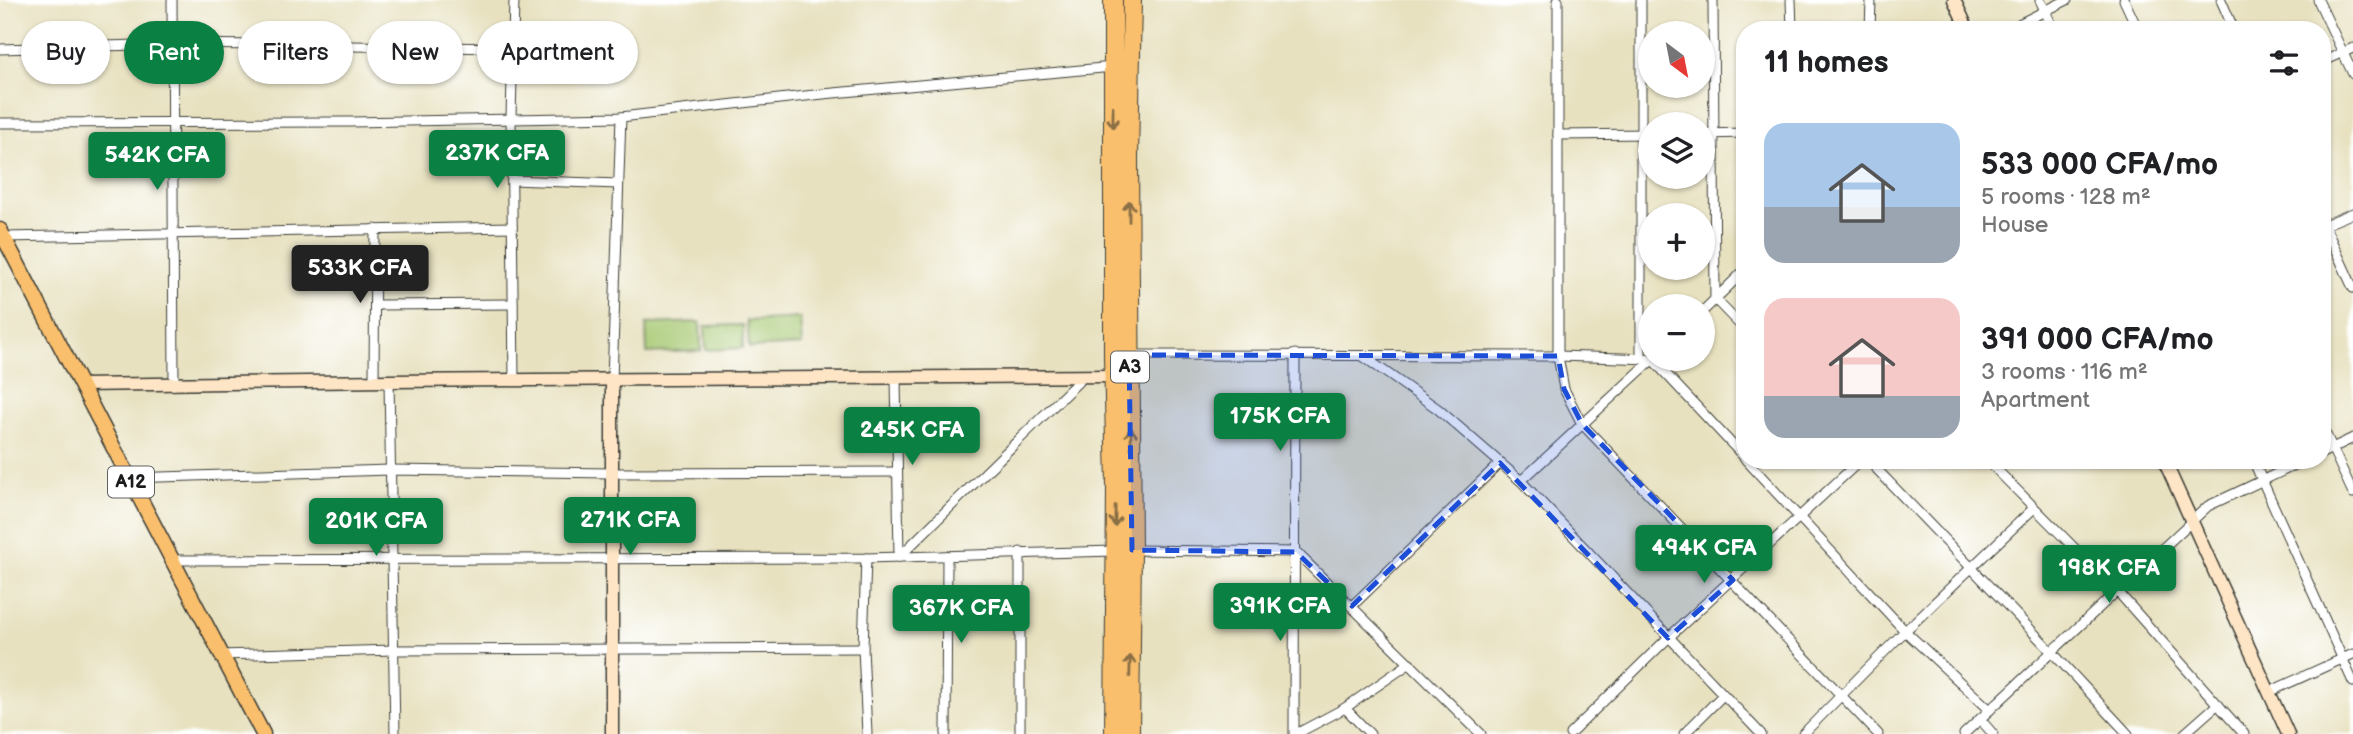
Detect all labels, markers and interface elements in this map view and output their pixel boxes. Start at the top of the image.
chip: Buy [21,21,110,84]
chip: Rent [124,21,224,84]
chip: Filters [238,21,353,84]
chip: New [367,21,463,84]
chip: Apartment [477,21,638,84]
north arrow [1638,21,1715,98]
map controls [1638,21,1715,371]
icon: filters [2265,44,2303,82]
text: 11 homes [1764,45,1888,81]
one-way arrow [1106,105,1120,128]
button: layers [1638,112,1715,189]
pin: 237K CFA [425,130,569,190]
pin: 542K CFA [85,132,229,192]
text: 237K CFA [445,139,549,167]
text: 542K CFA [104,141,210,169]
text: 533 000 CFA/mo [1981,147,2218,183]
icon: home [1820,151,1904,235]
text: 5 rooms · 128 m² [1981,183,2151,211]
one-way arrow [1122,200,1136,223]
button: + [1638,203,1715,280]
text: House [1981,211,2048,239]
pin: 533K CFA [288,246,432,305]
text: 533K CFA [308,254,412,282]
button: − [1638,294,1715,371]
text: 391 000 CFA/mo [1981,322,2214,358]
icon: home [1820,326,1904,410]
road number: A3 [1111,352,1149,382]
text: 3 rooms · 116 m² [1981,358,2148,386]
text: Apartment [1981,386,2090,414]
pin: 175K CFA [1208,393,1352,453]
text: 175K CFA [1230,402,1330,430]
pin: 245K CFA [840,407,984,467]
text: 245K CFA [860,416,964,444]
one-way arrow [1124,427,1137,450]
road number: A12 [108,467,154,498]
pin: 201K CFA [304,498,448,558]
pin: 271K CFA [558,498,702,557]
one-way arrow [1108,504,1122,527]
text: 271K CFA [580,506,680,534]
text: 201K CFA [325,507,427,535]
pin: 494K CFA [1632,526,1776,585]
text: 494K CFA [1651,534,1757,562]
pin: 198K CFA [2037,546,2181,605]
text: 198K CFA [2058,554,2160,582]
pin: 391K CFA [1208,584,1352,643]
pin: 367K CFA [889,586,1033,645]
text: 391K CFA [1229,592,1331,620]
text: 367K CFA [909,594,1013,622]
one-way arrow [1123,655,1137,678]

